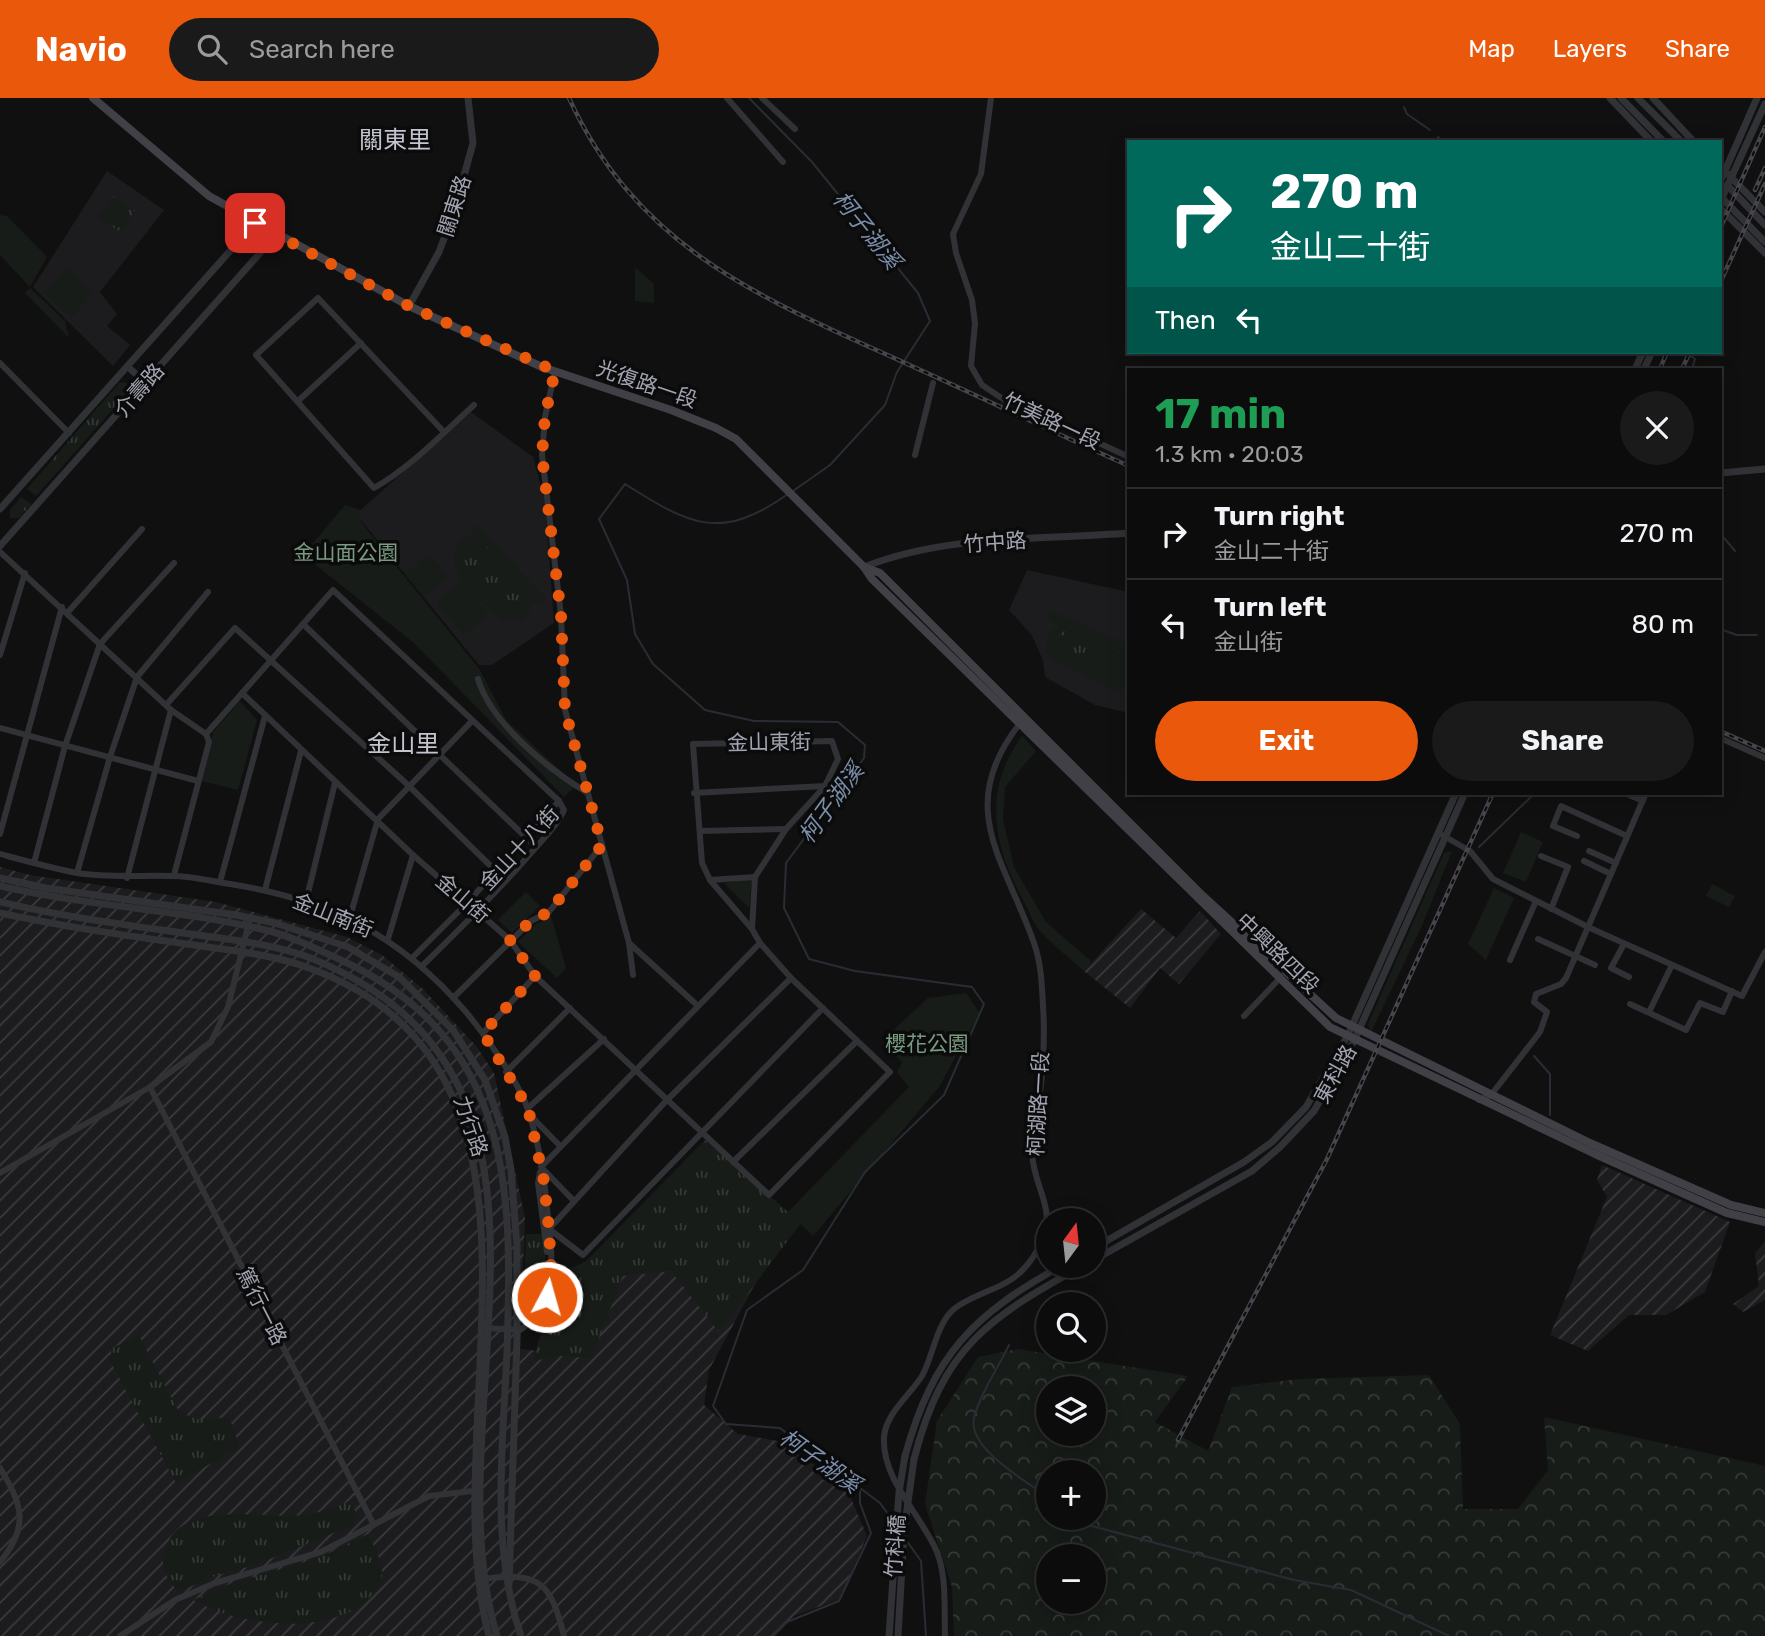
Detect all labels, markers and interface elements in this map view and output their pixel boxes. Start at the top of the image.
search box [169,18,659,81]
text: Navio [35,30,127,69]
icon: search [193,30,231,68]
text: Search here [249,34,395,65]
text: Map [1468,35,1515,63]
text: Layers [1553,35,1627,63]
text: Share [1665,35,1730,63]
district label: 關東里 [359,126,431,154]
text: 270 m [1270,162,1419,220]
icon: right [1155,168,1246,259]
street label: 關東路 [432,172,476,240]
water label: 柯子湖溪 [827,185,909,277]
pin [225,193,285,253]
icon: arrive [236,204,274,242]
text: 金山二十街 [1270,228,1430,266]
icon: left [1230,301,1268,339]
text: Then [1155,305,1216,336]
street label: 光復路一段 [593,355,701,413]
street label: 介壽路 [109,358,169,422]
street label: 竹美路一段 [999,387,1105,455]
text: 17 min [1155,389,1286,439]
button: close [1620,391,1694,465]
text: 1.3 km · 20:03 [1155,440,1304,468]
text: Turn right [1214,501,1344,532]
icon: right [1155,515,1193,553]
text: 270 m [1619,518,1694,549]
street label: 竹中路 [963,527,1027,557]
text: 金山二十街 [1214,537,1329,565]
park label: 金山面公園 [294,540,399,565]
text: Turn left [1214,592,1326,623]
icon: left [1155,606,1193,644]
text: 80 m [1631,609,1694,640]
text: 金山街 [1214,628,1283,656]
button: Exit [1155,701,1418,781]
button: Share [1432,701,1694,781]
street label: 金山東街 [727,729,811,755]
district label: 金山里 [367,730,439,758]
water label: 柯子湖溪 [793,755,871,848]
street label: 金山十八街 [474,801,564,895]
street label: 金山街 [431,868,495,928]
street label: 金山南街 [289,888,377,942]
street label: 中興路四段 [1232,908,1324,998]
park label: 櫻花公園 [885,1031,969,1056]
street label: 東科路 [1309,1040,1361,1108]
street label: 柯湖路一段 [1023,1051,1053,1157]
street label: 力行路 [449,1092,493,1160]
north arrow [1036,1208,1106,1278]
map controls [1036,1208,1106,1614]
position arrow [510,1260,584,1334]
street label: 篤行一路 [232,1263,292,1349]
button: search [1036,1292,1106,1362]
button: layers [1036,1376,1106,1446]
water label: 柯子湖溪 [774,1423,868,1501]
button: + [1036,1460,1106,1530]
street label: 竹科橋 [880,1514,910,1578]
button: − [1036,1544,1106,1614]

